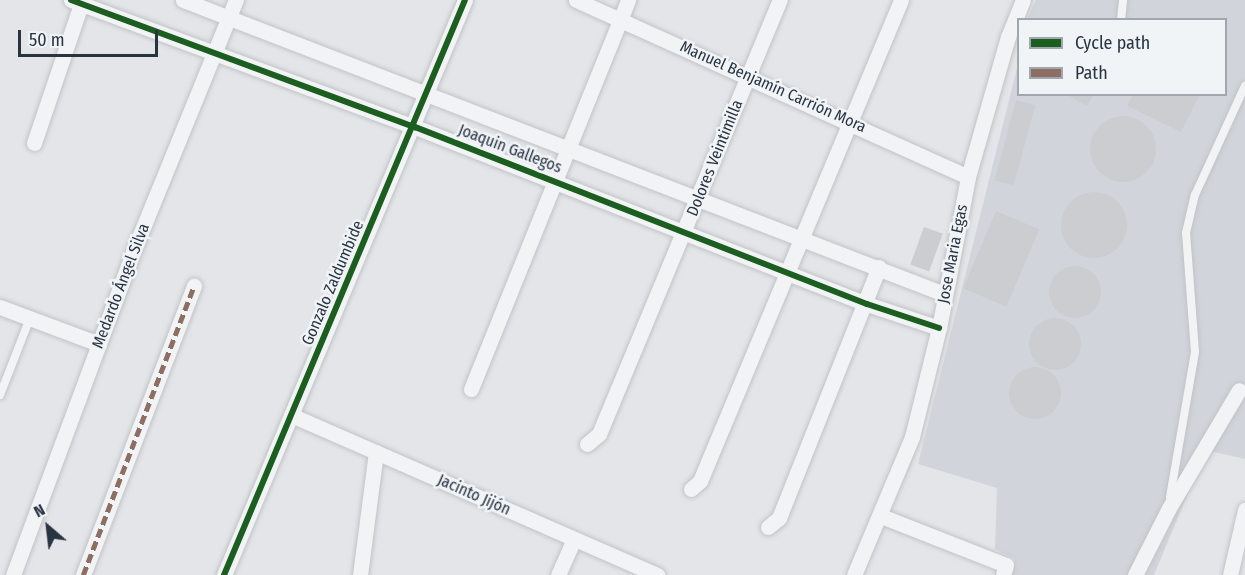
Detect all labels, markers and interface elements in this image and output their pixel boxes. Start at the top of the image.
scale bar [21,18,160,56]
legend [1017,18,1227,96]
text: 50 m [29,29,65,51]
text: Cycle path [1075,32,1150,54]
street label: Manuel Benjamín Carrión Mora [677,37,869,137]
text: Path [1075,62,1108,84]
street label: Dolores Veintimilla [683,97,747,219]
street label: Joaquin Gallegos [456,120,564,178]
street label: Jose Maria Egas [934,203,972,305]
street label: Gonzalo Zaldumbide [298,218,368,348]
street label: Medardo Ángel Silva [88,221,154,351]
street label: Jacinto Jijón [434,470,514,520]
north arrow [18,497,78,557]
text: N [31,500,48,521]

